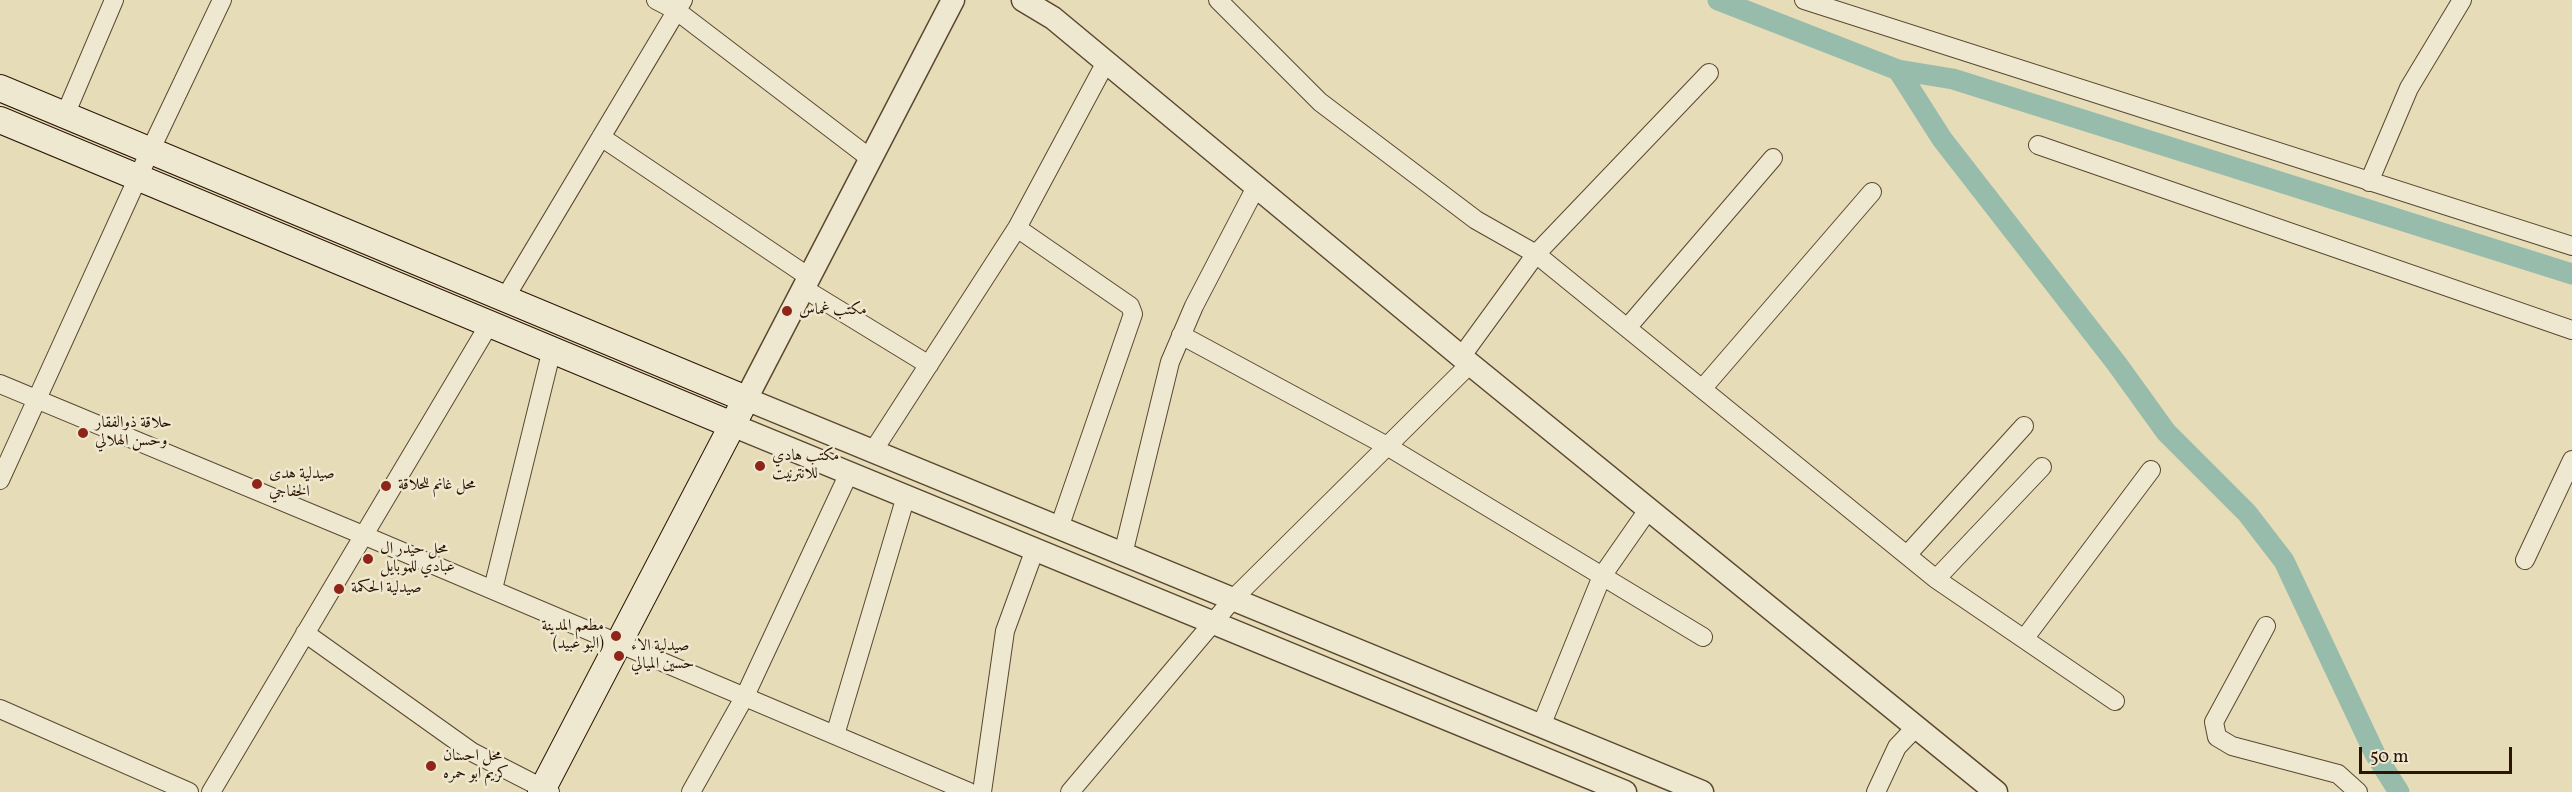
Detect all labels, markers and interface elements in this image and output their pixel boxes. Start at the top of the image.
place label: مكتب غماس [799,301,867,321]
marker: مكتب غماس [780,304,794,318]
place label: حلاقة ذوالفقار وحسن الهلالي [95,414,172,452]
marker: حلاقة ذوالفقار وحسن الهلالي [76,426,90,440]
place label: مكتب هادي للانترنيت [772,447,839,485]
marker: مكتب هادي للانترنيت [753,459,767,473]
place label: صيدلية هدى الخفاجي [269,465,335,503]
place label: محل غانم للحلاقة [398,476,476,496]
marker: صيدلية هدى الخفاجي [250,477,264,491]
marker: محل غانم للحلاقة [379,479,393,493]
place label: محل حيدر ال عبادي للموبايل [380,540,455,578]
marker: محل حيدر ال عبادي للموبايل [361,552,375,566]
place label: صيدلية الحكمة [351,579,422,599]
marker: صيدلية الحكمة [332,582,346,596]
place label: مطعم المدينة (البو عبيد) [541,617,604,655]
marker: مطعم المدينة (البو عبيد) [609,629,623,643]
place label: صيدلية الاء حسين الميالي [631,637,694,675]
marker: صيدلية الاء حسين الميالي [612,649,626,663]
scale bar [2362,735,2515,773]
text: 50 m [2370,745,2409,770]
place label: محل احسان كريم ابو حمره [443,747,509,785]
marker: محل احسان كريم ابو حمره [424,759,438,773]

